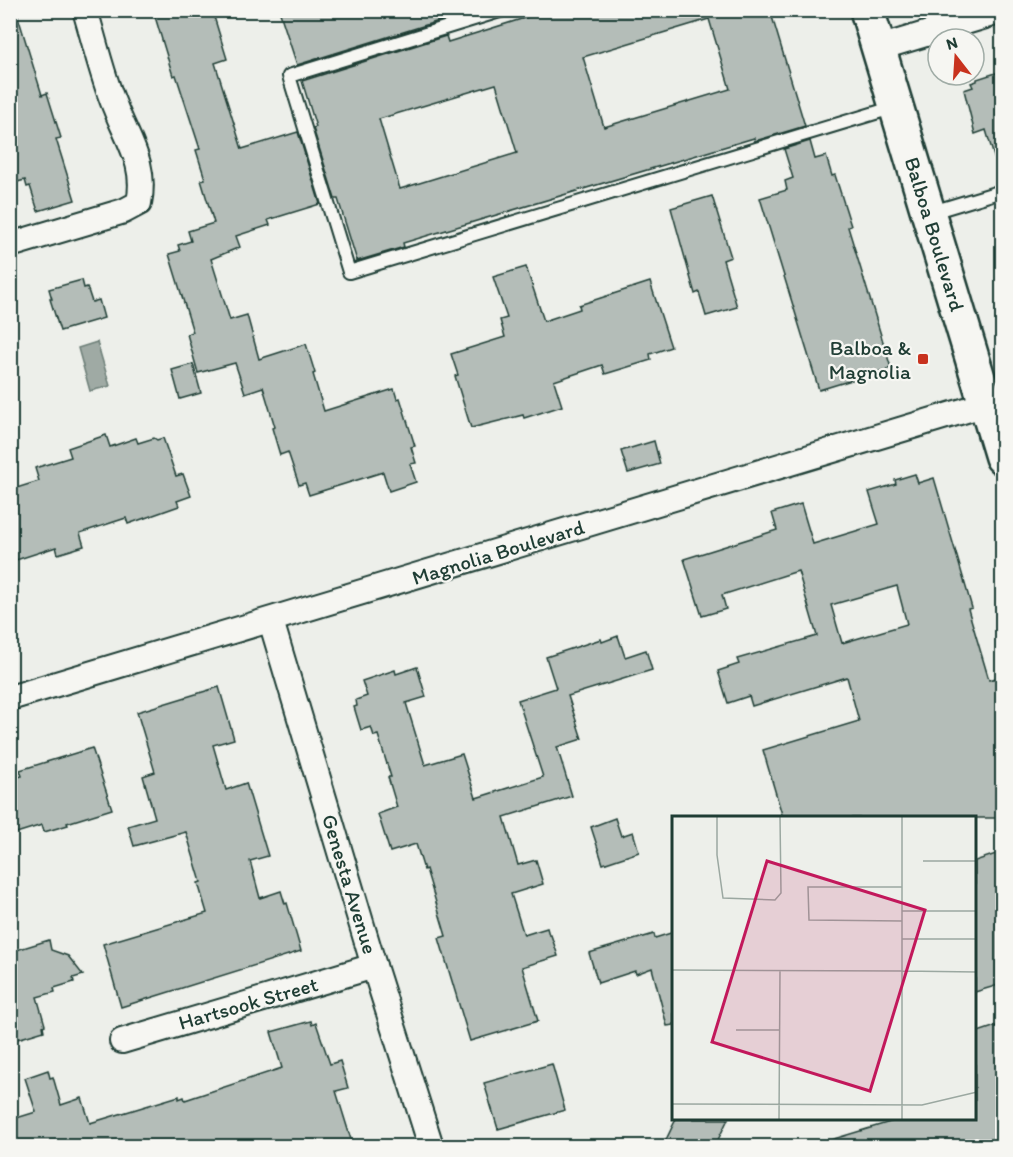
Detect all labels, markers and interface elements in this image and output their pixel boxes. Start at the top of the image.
north arrow [926,27,986,87]
text: N [944,32,960,54]
street label: Balboa Boulevard [900,154,970,315]
place label: Balboa & Magnolia [829,335,911,384]
marker: Balboa & Magnolia [916,352,930,366]
street label: Magnolia Boulevard [409,514,588,590]
street label: Genesta Avenue [317,811,383,957]
inset map [672,816,977,1121]
street label: Hartsook Street [175,971,321,1035]

